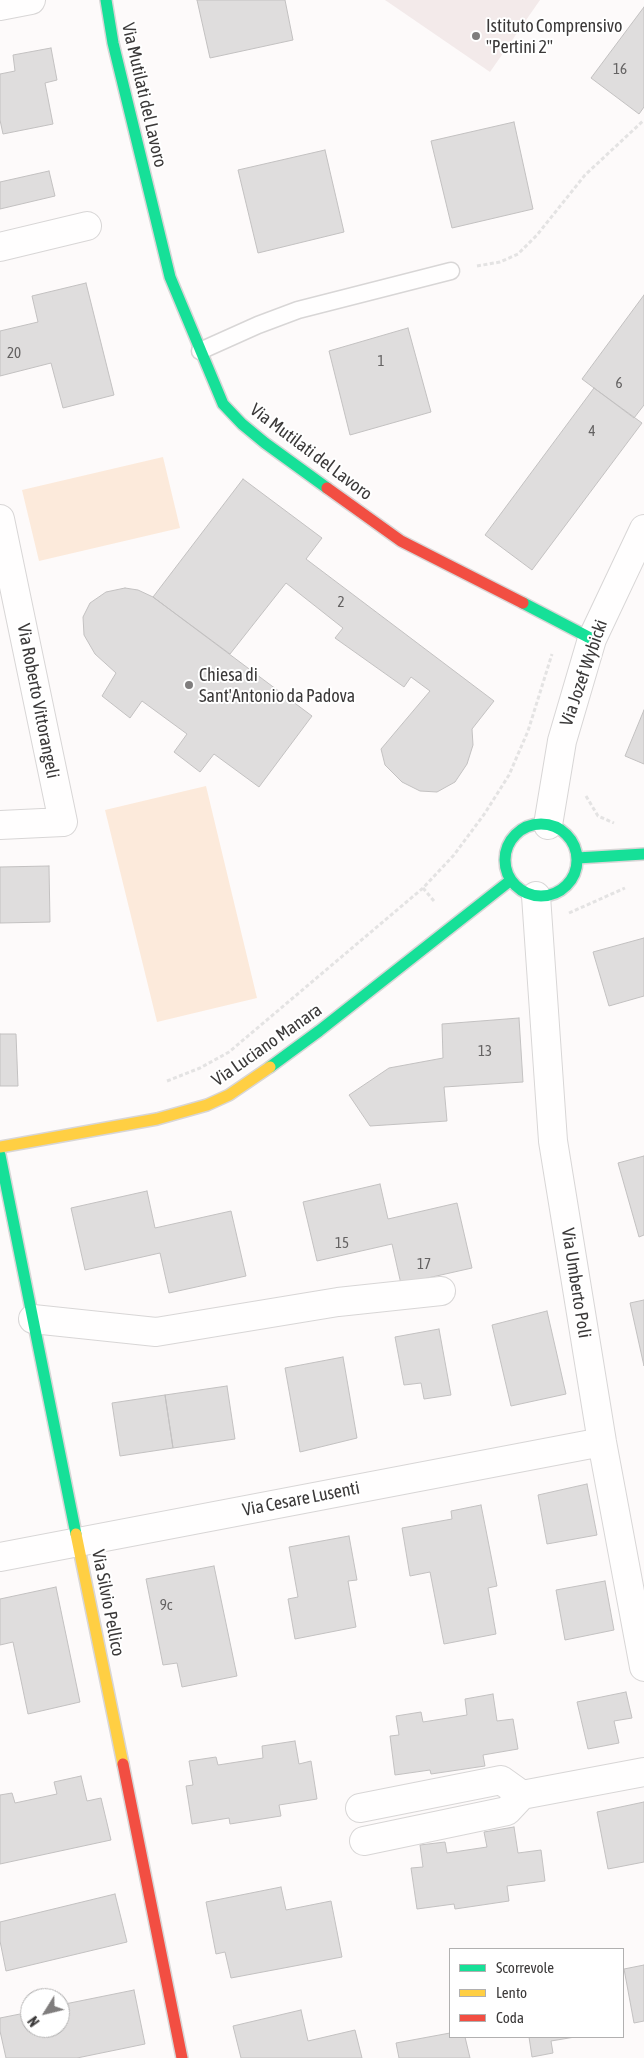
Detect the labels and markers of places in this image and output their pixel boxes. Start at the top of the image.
place label: Istituto Comprensivo "Pertini 2" [486,15,623,58]
marker: Istituto Comprensivo "Pertini 2" [470,30,482,42]
place label: Chiesa di Sant'Antonio da Padova [199,664,355,706]
marker: Chiesa di Sant'Antonio da Padova [183,679,195,691]

